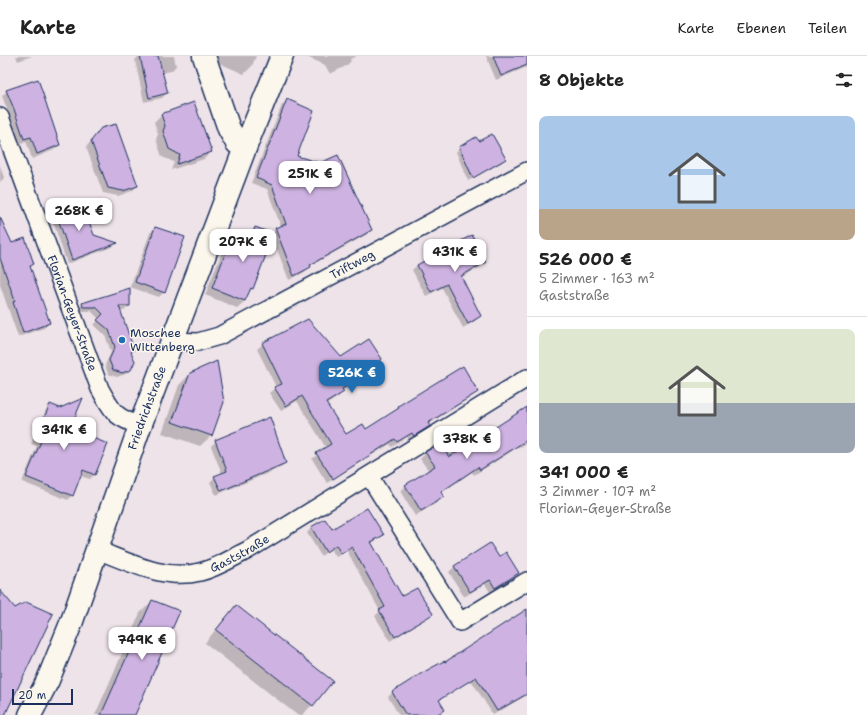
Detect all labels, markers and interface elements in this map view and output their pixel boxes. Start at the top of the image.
text: Karte [20,15,76,40]
text: Karte [678,19,715,37]
text: Ebenen [737,19,786,37]
text: Teilen [808,19,847,37]
text: 8 Objekte [539,69,624,91]
icon: filters [833,69,855,91]
icon: home [661,142,733,214]
pin: 251K € [277,161,343,195]
text: 251K € [287,165,333,182]
pin: 268K € [46,198,112,232]
text: 268K € [54,202,104,219]
pin: 207K € [210,229,276,263]
text: 207K € [218,233,268,250]
pin: 431K € [422,239,488,273]
text: 431K € [432,243,478,260]
street label: Triftweg [327,246,377,283]
text: 526 000 € [539,248,632,270]
street label: Florian-Geyer-Straße [43,253,101,374]
text: 5 Zimmer · 163 m² [539,270,655,287]
text: Gaststraße [539,287,610,304]
place label: Moschee Wittenberg [130,325,195,355]
marker: Moschee Wittenberg [117,335,127,345]
icon: home [661,355,733,427]
pin: 526K € [319,360,385,394]
street label: Friedrichstraße [124,363,170,452]
text: 526K € [328,364,376,381]
pin: 341K € [31,417,97,451]
text: 341K € [41,421,87,438]
pin: 378K € [434,426,500,460]
text: 378K € [442,430,492,447]
text: 341 000 € [539,461,629,483]
text: 3 Zimmer · 107 m² [539,483,656,500]
text: Florian-Geyer-Straße [539,500,672,517]
street label: Gaststraße [208,531,272,576]
pin: 749K € [109,627,175,661]
text: 749K € [117,631,167,648]
scale bar [12,687,73,706]
text: 20 m [18,688,46,703]

